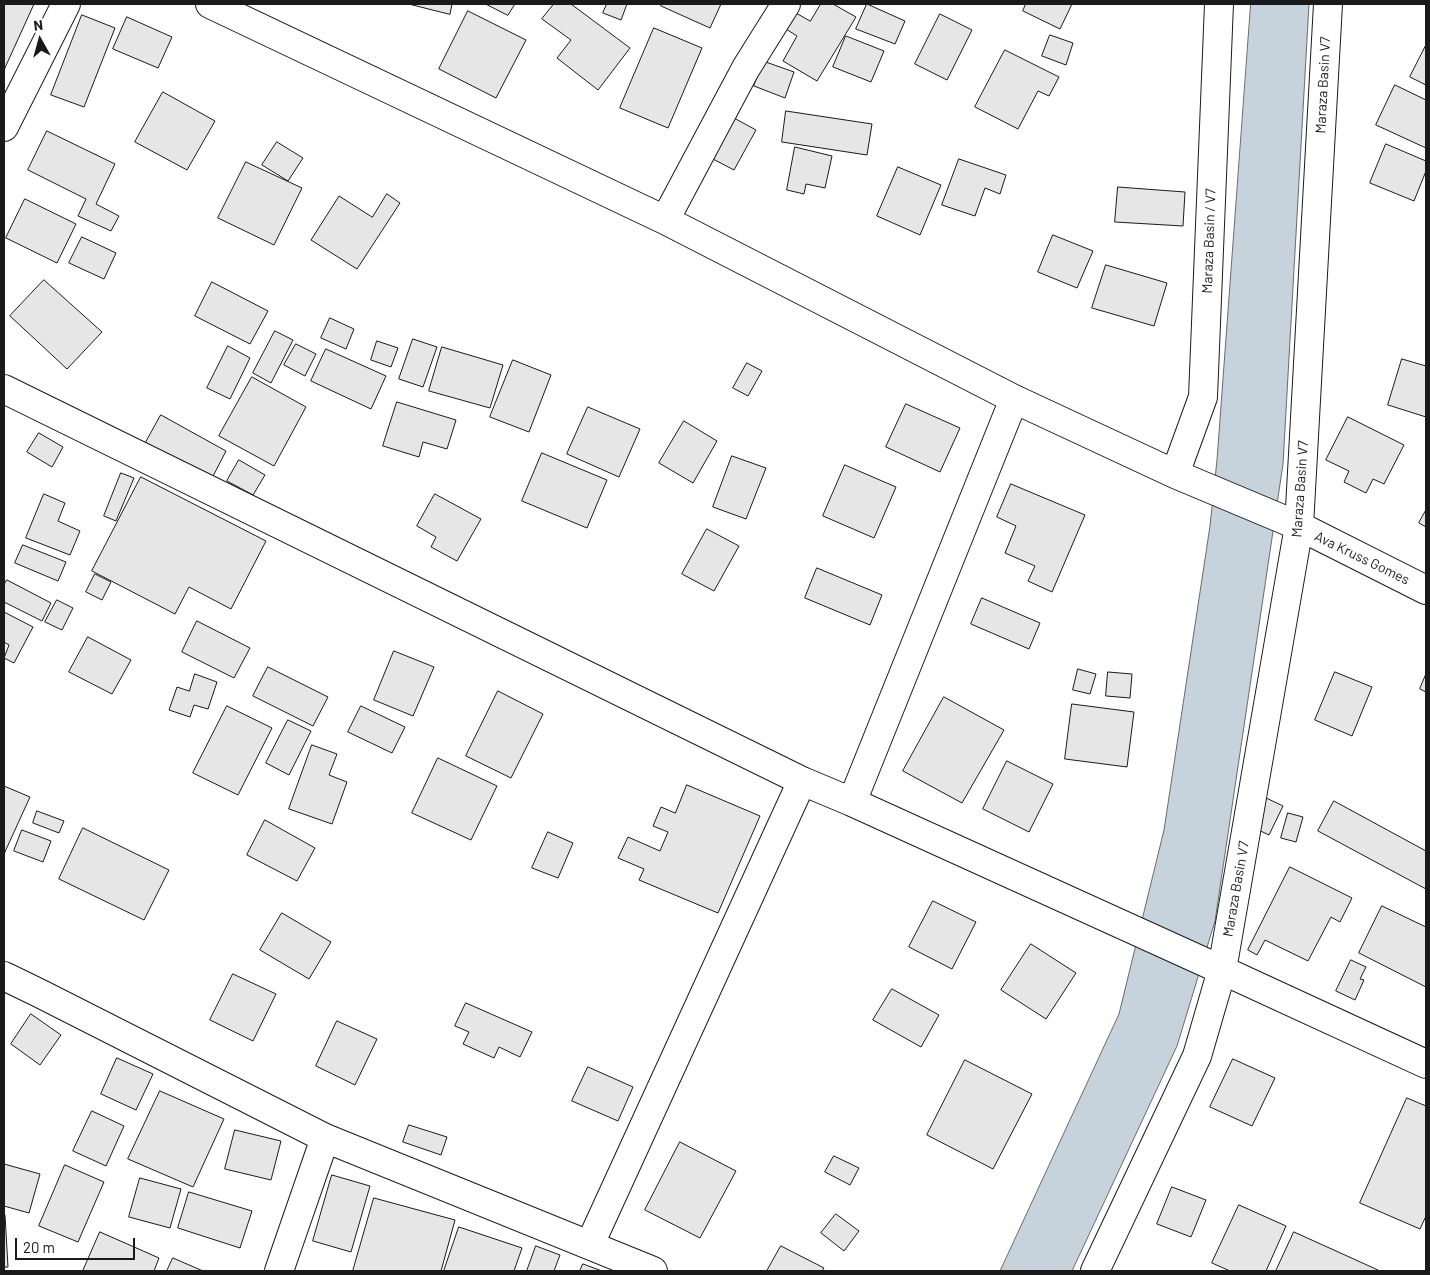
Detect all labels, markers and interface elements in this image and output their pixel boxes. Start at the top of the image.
north arrow [15,15,65,65]
text: N [32,16,44,34]
street label: Maraza Basin V7 [1312,36,1334,134]
street label: Maraza Basin / V7 [1199,188,1219,294]
street label: Maraza Basin V7 [1288,440,1312,538]
street label: Ava Kruss Gomes [1312,528,1412,588]
street label: Maraza Basin V7 [1219,840,1253,938]
scale bar [18,1228,138,1260]
text: 20 m [23,1238,55,1256]

